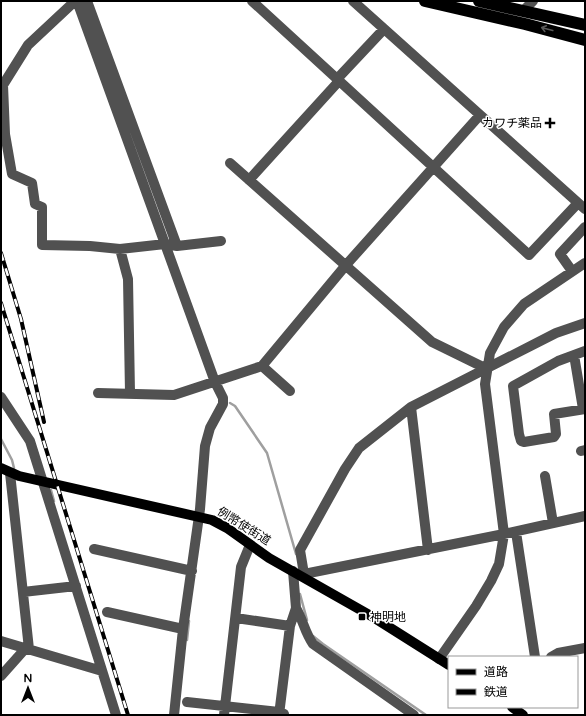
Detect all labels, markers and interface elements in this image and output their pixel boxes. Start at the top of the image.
one-way arrow [541,25,554,33]
place label: カワチ薬品 [482,116,542,130]
marker: カワチ薬品 [545,118,555,128]
street label: 例幣使街道 [215,504,273,548]
place label: 神明地 [370,610,406,624]
marker: 神明地 [357,612,367,622]
legend [448,656,578,708]
text: 道路 [484,665,508,679]
north arrow [8,668,48,708]
text: N [24,672,32,685]
text: 鉄道 [484,685,508,699]

